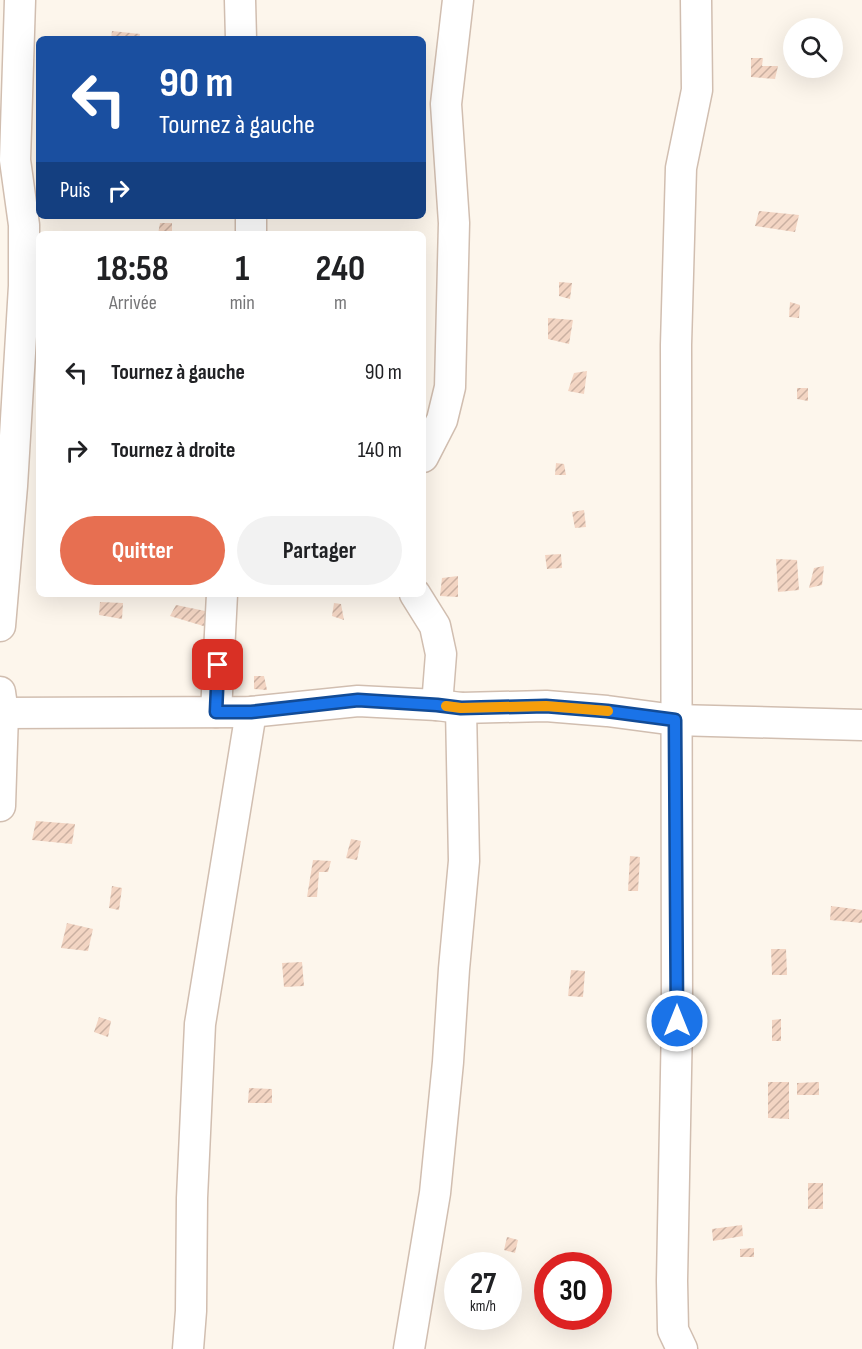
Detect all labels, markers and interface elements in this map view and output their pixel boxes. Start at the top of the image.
map controls [783,18,843,78]
button: search [783,18,843,78]
text: 90 m [159,58,233,109]
icon: left [60,60,138,138]
text: Tournez à gauche [159,109,315,141]
icon: right [102,174,135,207]
text: Puis [60,177,90,204]
text: 18:58 [97,248,169,291]
text: 1 [235,248,249,291]
text: 240 [316,248,365,291]
text: Arrivée [109,291,157,315]
text: min [230,291,255,315]
text: m [334,291,347,315]
icon: left [60,356,93,389]
text: Tournez à gauche [111,359,245,386]
text: 90 m [365,359,402,386]
icon: right [60,434,93,467]
text: Tournez à droite [111,437,236,464]
text: 140 m [358,437,402,464]
button: Quitter [60,516,225,585]
button: Partager [237,516,402,585]
pin [192,639,243,690]
icon: arrive [201,648,234,681]
position arrow [645,989,709,1053]
speed limit sign: 30 [534,1252,612,1330]
text: 27 [470,1266,496,1302]
text: km/h [470,1297,496,1316]

